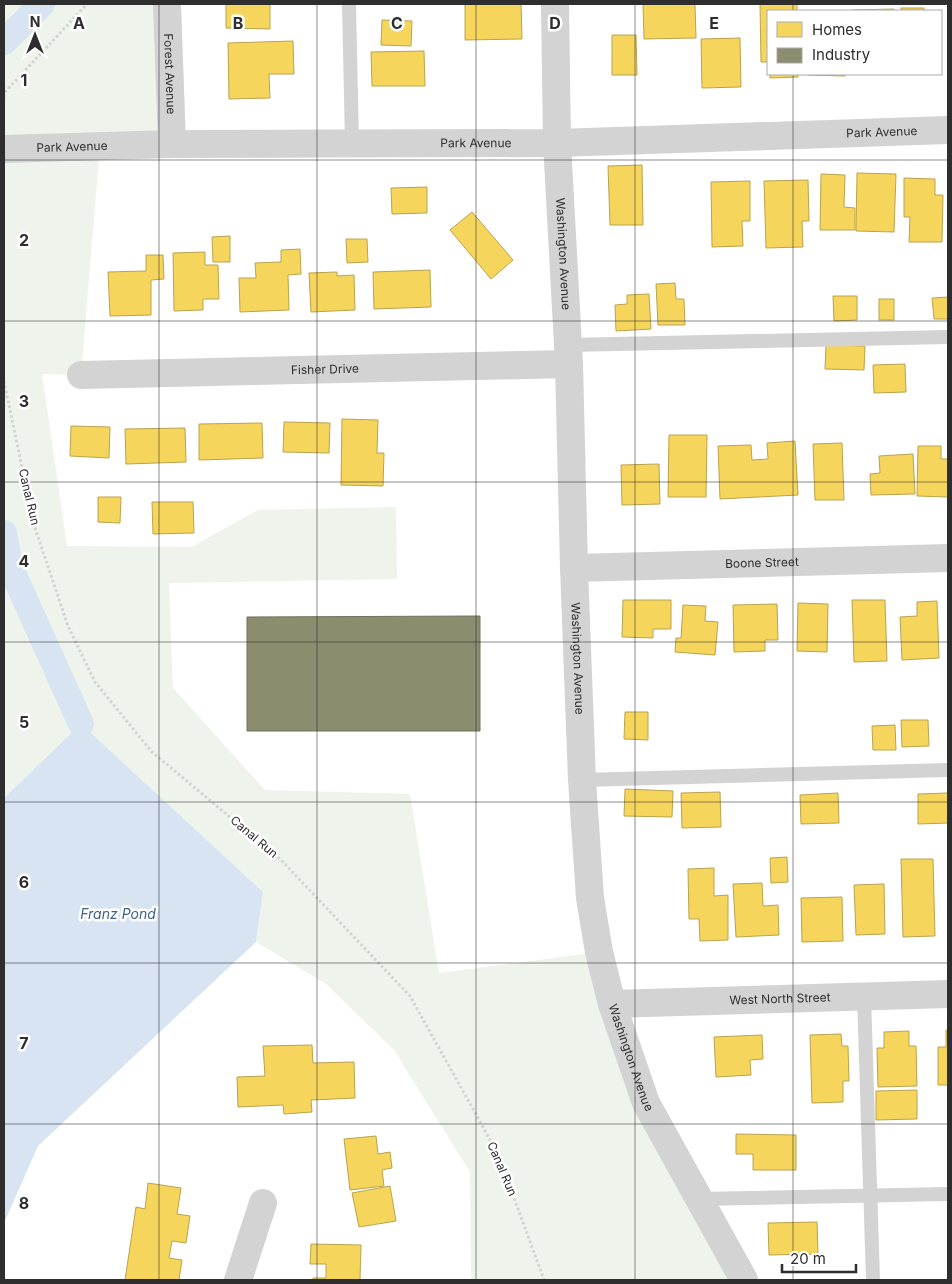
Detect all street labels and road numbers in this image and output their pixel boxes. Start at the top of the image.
street label: Forest Avenue [161,33,179,115]
street label: Park Avenue [846,123,918,140]
street label: Park Avenue [440,135,512,150]
street label: Park Avenue [36,138,108,155]
street label: Washington Avenue [553,197,574,310]
street label: Fisher Drive [291,361,359,377]
street label: Canal Run [16,467,43,527]
street label: Boone Street [725,554,799,571]
street label: Washington Avenue [568,602,588,715]
street label: Canal Run [227,812,281,861]
street label: West North Street [729,989,831,1008]
street label: Washington Avenue [606,1002,657,1114]
street label: Canal Run [484,1139,521,1198]

